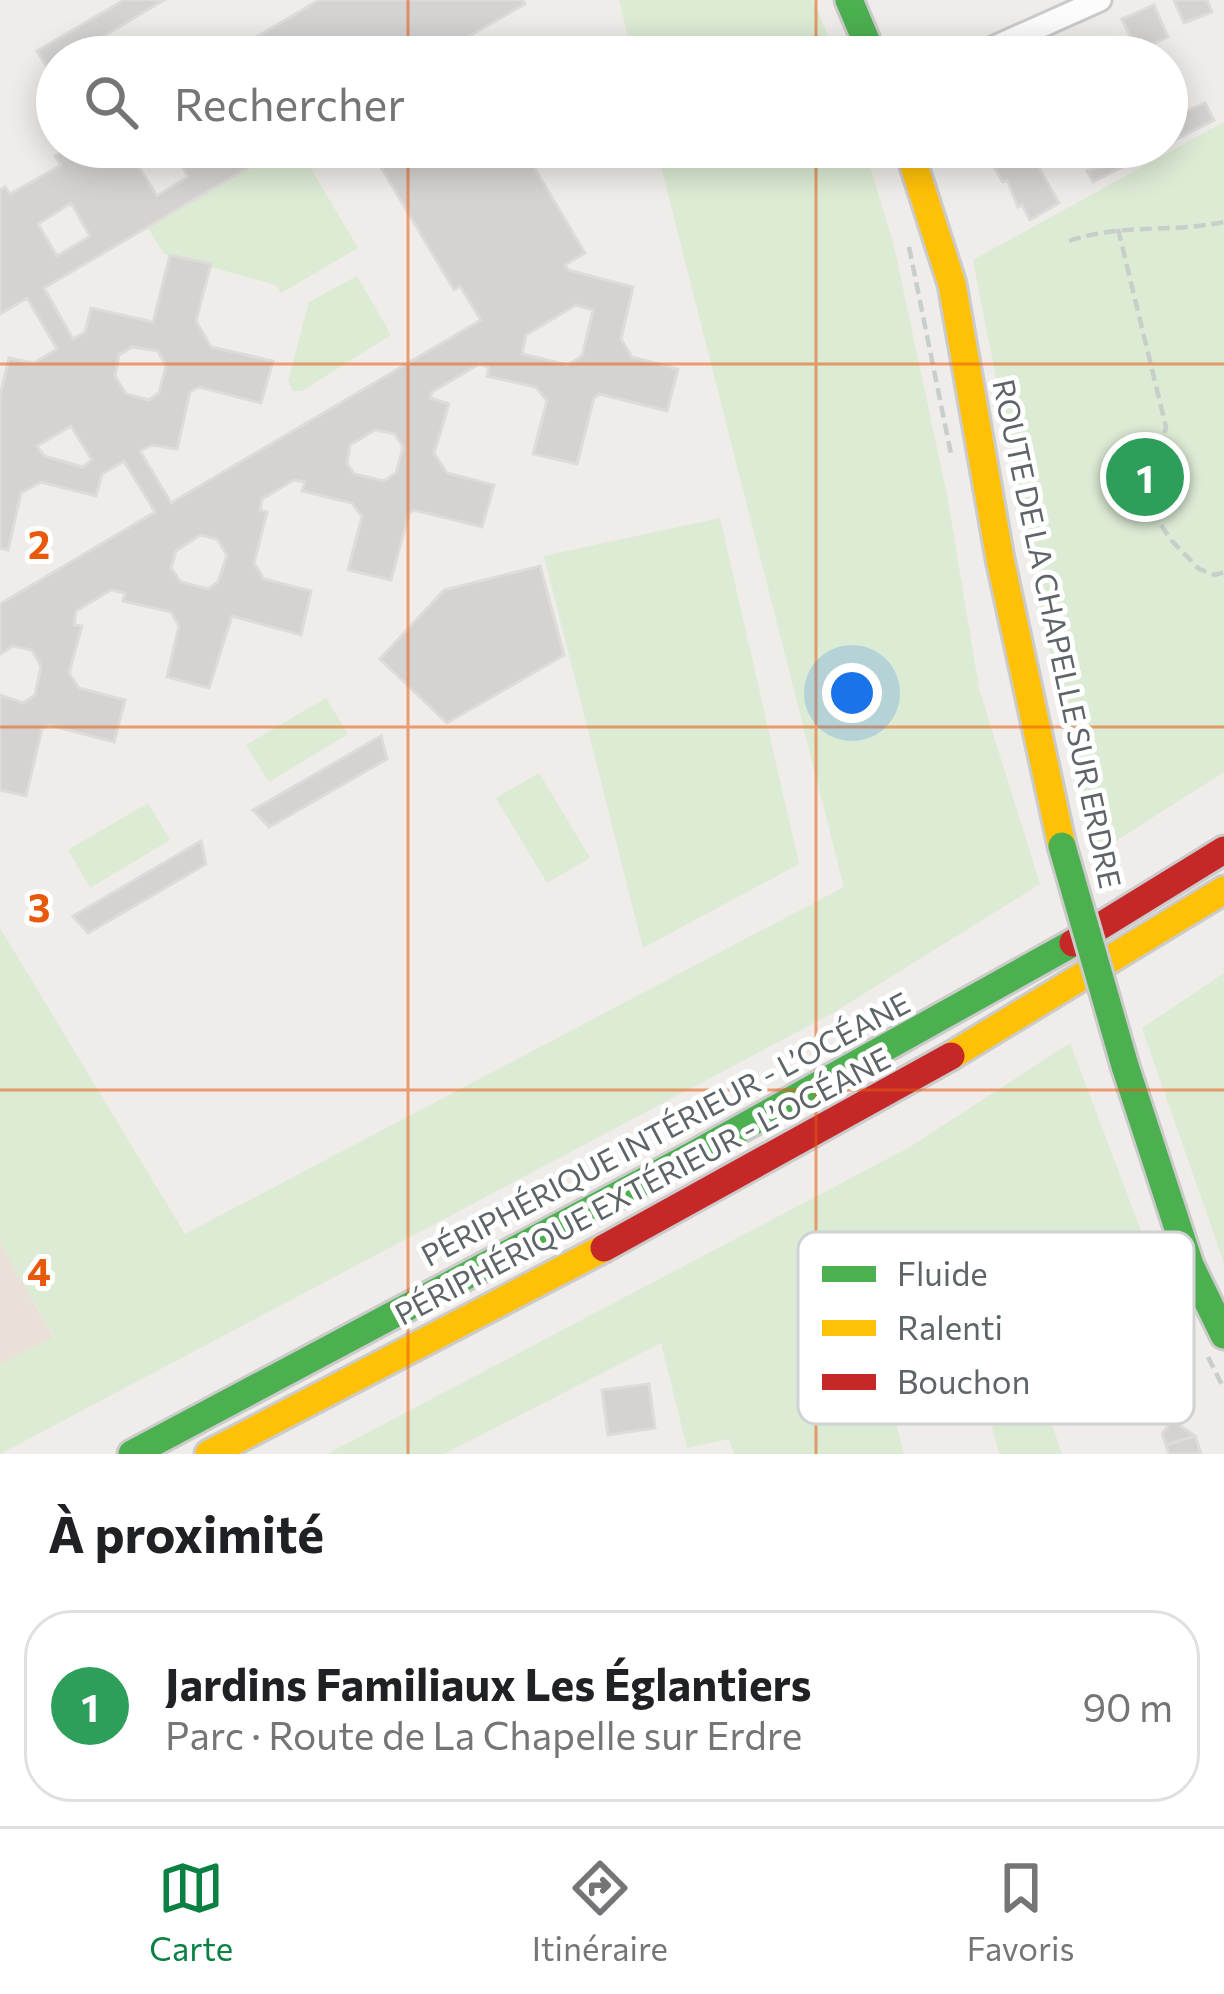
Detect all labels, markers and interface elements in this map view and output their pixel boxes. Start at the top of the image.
search box [36,36,1188,168]
icon: search [78,69,144,135]
text: Rechercher [174,75,405,130]
street label: ROUTE DE LA CHAPELLE SUR ERDRE [986,375,1131,891]
pin: 1 [1106,432,1184,522]
text: 2 [28,519,50,567]
your location [822,663,882,723]
text: 3 [28,882,50,930]
street label: PÉRIPHÉRIQUE INTÉRIEUR - L’OCÉANE [414,983,916,1273]
street label: PÉRIPHÉRIQUE EXTÉRIEUR - L’OCÉANE [388,1038,896,1332]
legend [798,1232,1194,1424]
text: 4 [27,1246,51,1294]
text: Fluide [897,1252,988,1293]
text: Ralenti [897,1306,1003,1347]
text: Bouchon [897,1360,1030,1401]
text: À proximité [48,1501,324,1564]
text: Jardins Familiaux Les Églantiers [165,1655,812,1710]
text: 1 [81,1682,99,1730]
text: 90 m [1082,1682,1173,1730]
text: Parc · Route de La Chapelle sur Erdre [165,1710,802,1758]
tab: Carte [149,1855,233,1968]
tab: Itinéraire [532,1855,668,1968]
tab: Favoris [967,1855,1075,1968]

